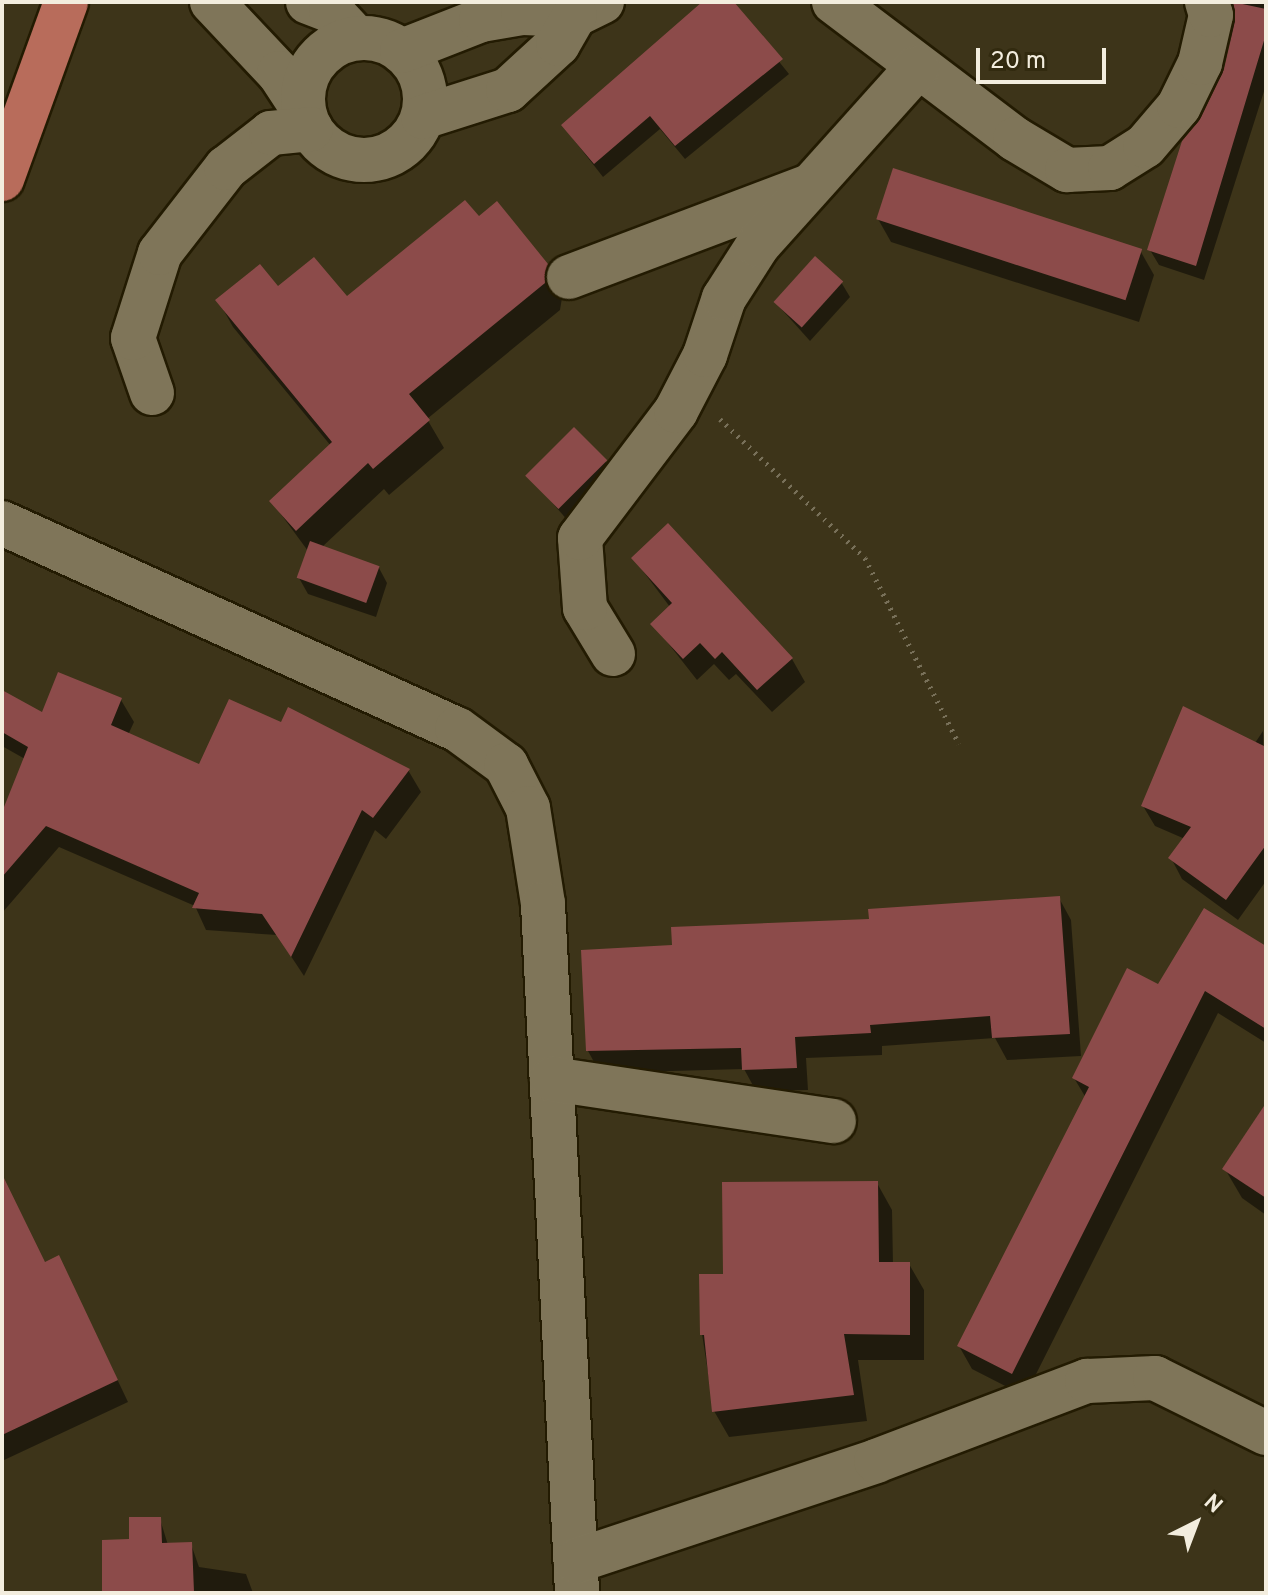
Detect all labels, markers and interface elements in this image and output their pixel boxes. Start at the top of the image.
scale bar [980,32,1110,82]
text: 20 m [990,47,1046,77]
north arrow [1156,1483,1236,1563]
text: N [1197,1489,1227,1520]

